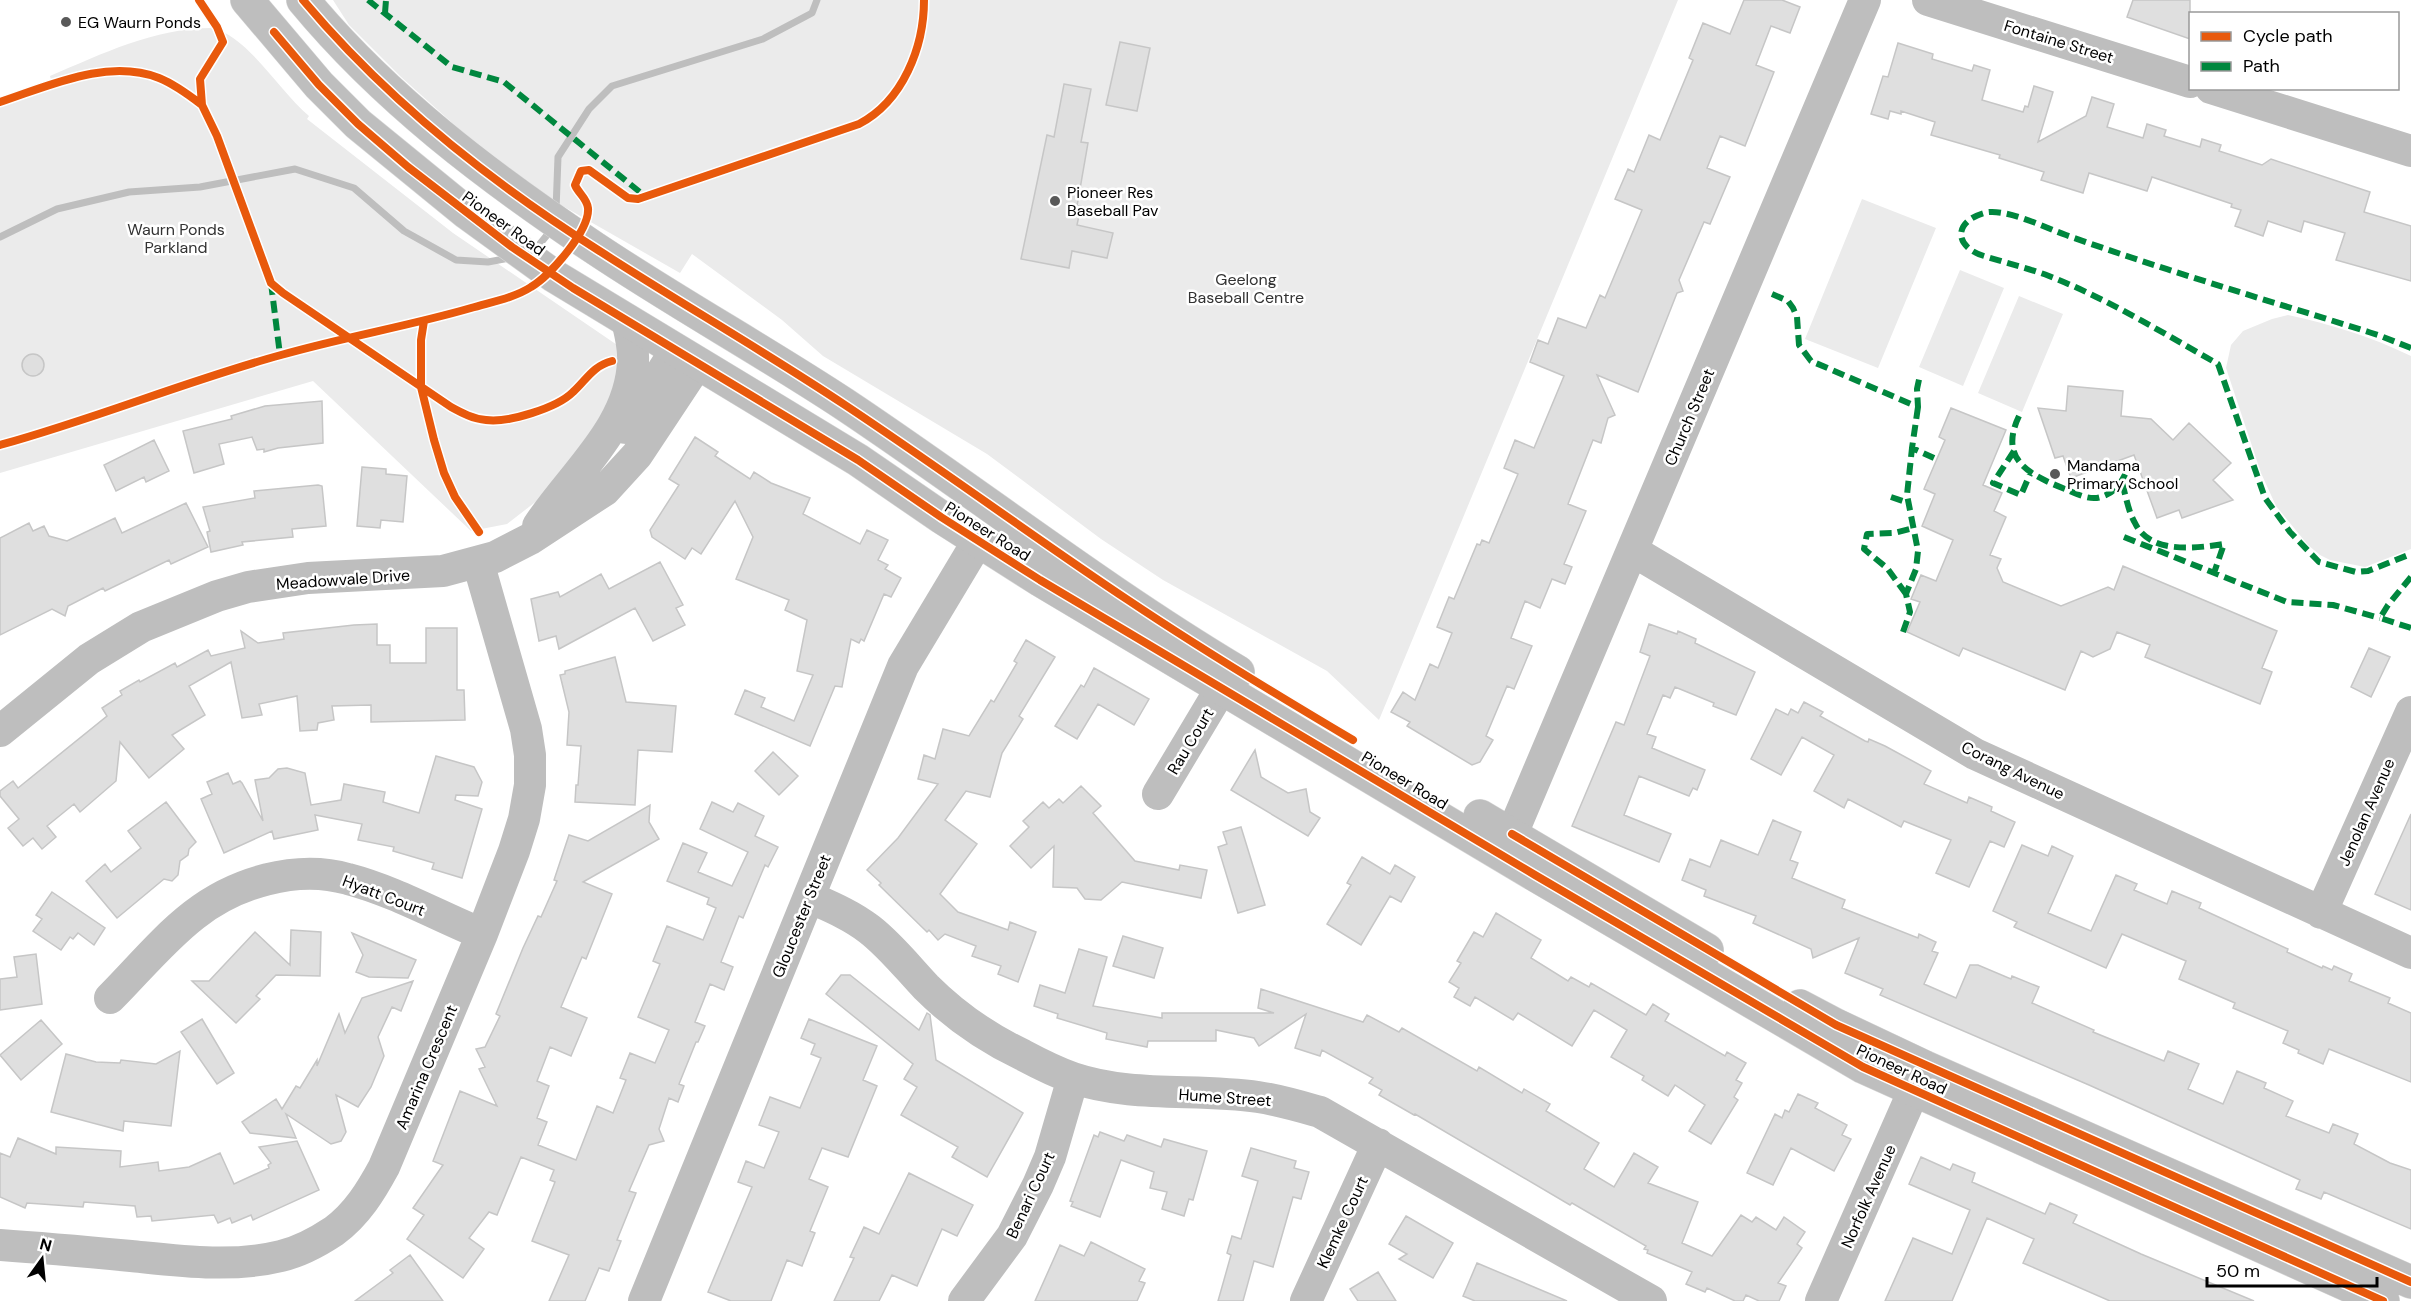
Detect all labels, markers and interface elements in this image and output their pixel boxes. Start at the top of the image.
place label: EG Waurn Ponds [78,12,201,33]
legend [2189,12,2399,90]
marker: EG Waurn Ponds [59,15,73,29]
street label: Fontaine Street [2001,15,2116,68]
text: Cycle path [2243,24,2333,48]
text: Path [2243,54,2280,78]
place label: Pioneer Res Baseball Pav [1067,182,1159,221]
street label: Pioneer Road [458,186,549,261]
marker: Pioneer Res Baseball Pav [1048,194,1062,208]
park label: Waurn Ponds Parkland [127,219,225,258]
park label: Geelong Baseball Centre [1188,269,1304,308]
street label: Church Street [1660,365,1719,469]
place label: Mandama Primary School [2067,455,2178,494]
marker: Mandama Primary School [2048,467,2062,481]
street label: Pioneer Road [941,497,1035,566]
street label: Meadowvale Drive [275,564,411,595]
street label: Rau Court [1162,704,1218,778]
street label: Corang Avenue [1958,736,2068,805]
street label: Pioneer Road [1358,746,1452,815]
street label: Jenolan Avenue [2333,755,2400,869]
street label: Gloucester Street [767,852,836,981]
street label: Hyatt Court [339,870,428,921]
street label: Amarina Crescent [391,1002,462,1133]
street label: Pioneer Road [1853,1039,1950,1100]
street label: Hume Street [1178,1084,1272,1111]
street label: Norfolk Avenue [1836,1141,1901,1251]
street label: Benari Court [1001,1149,1060,1242]
street label: Klemke Court [1312,1173,1373,1272]
north arrow [12,1229,72,1289]
text: N [37,1233,54,1257]
scale bar [2207,1250,2376,1288]
text: 50 m [2216,1259,2260,1283]

